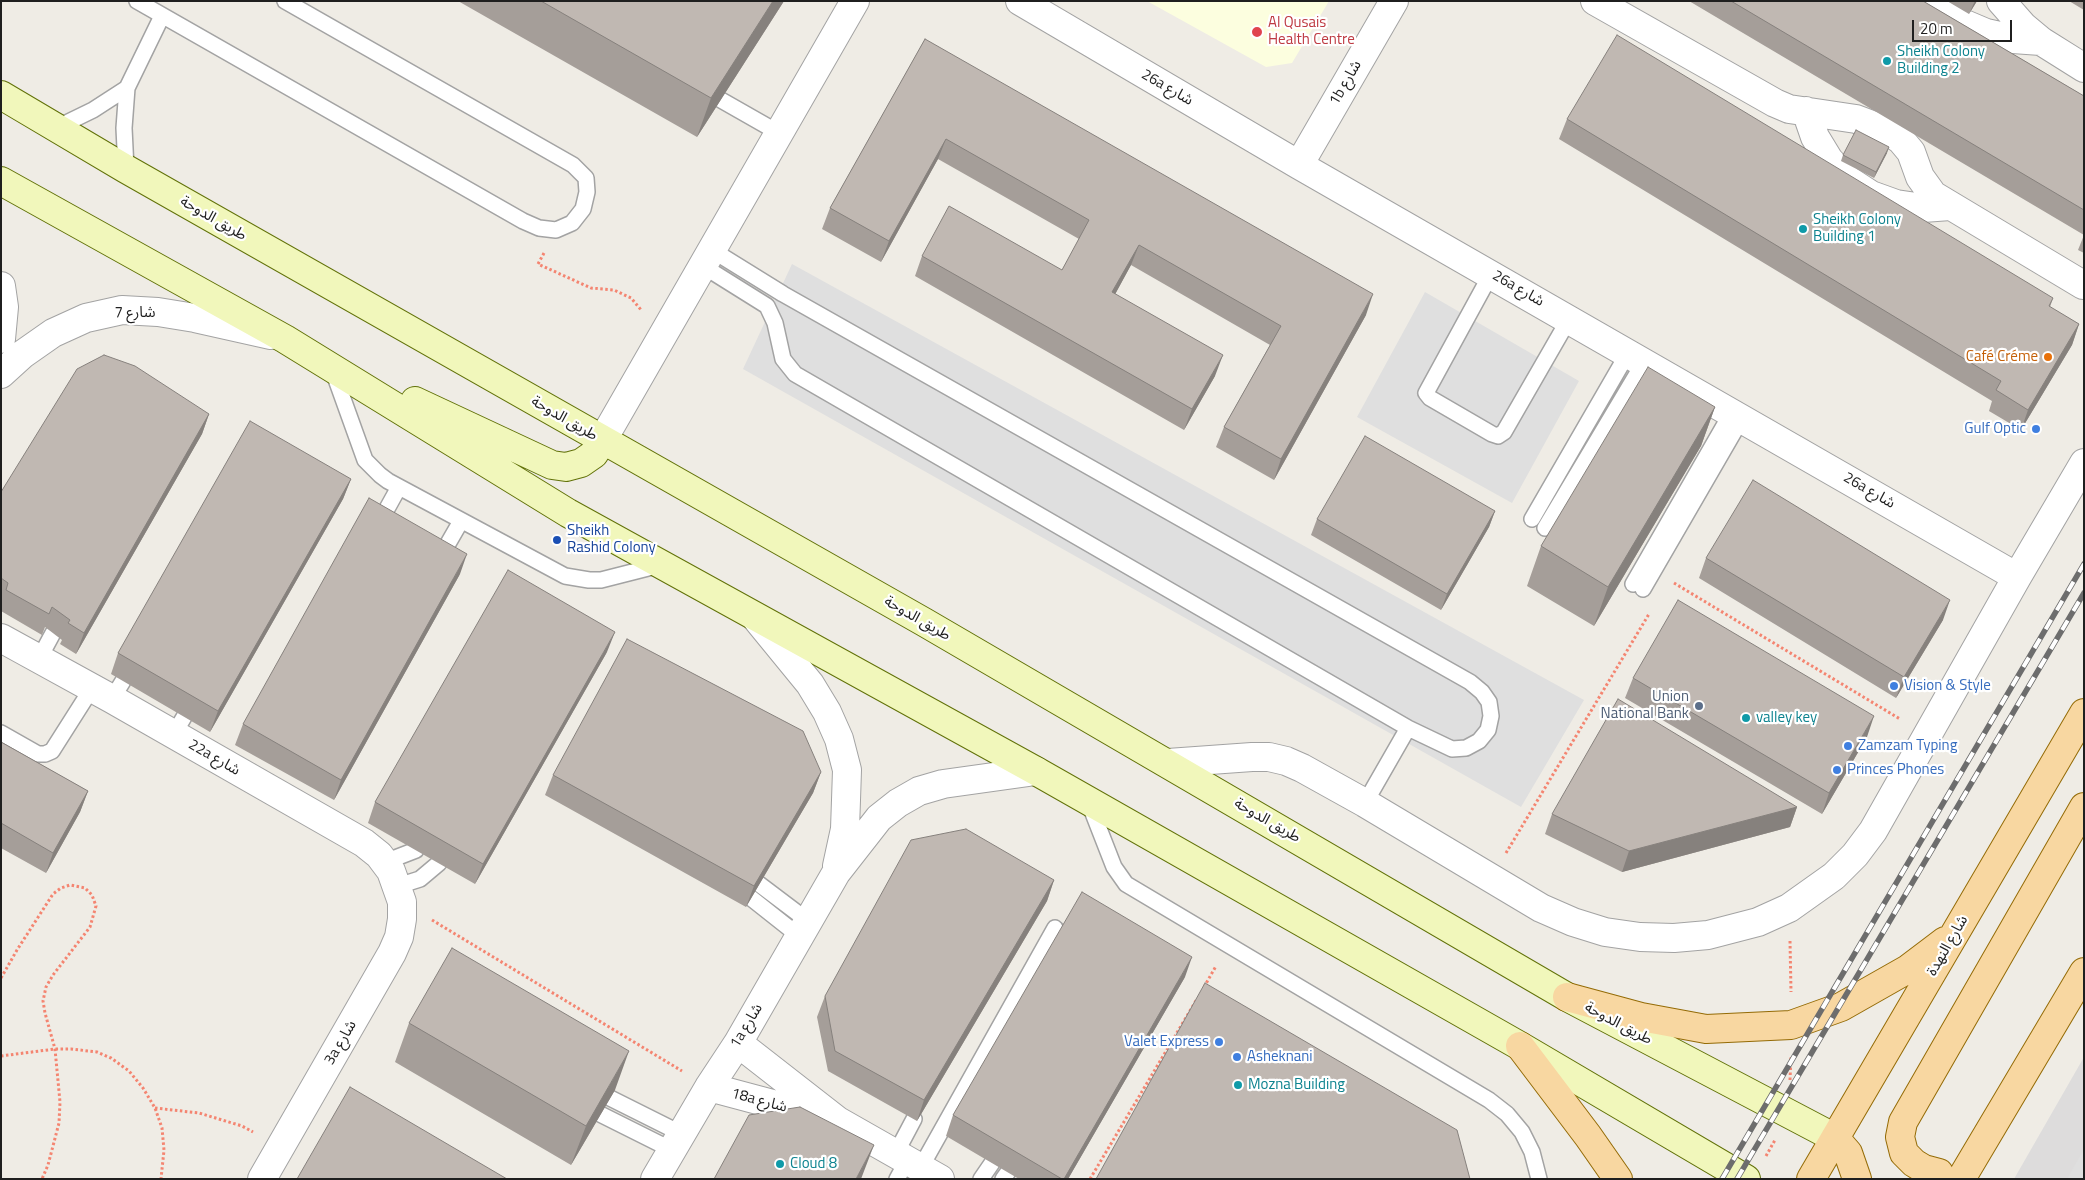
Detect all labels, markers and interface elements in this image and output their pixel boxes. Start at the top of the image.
scale bar [1915,10,2015,42]
place label: Al Qusais Health Centre [1268,14,1355,49]
text: 20 m [1920,17,1953,40]
marker: Al Qusais Health Centre [1250,25,1264,39]
place label: Sheikh Colony Building 2 [1897,43,1985,78]
marker: Sheikh Colony Building 2 [1881,55,1893,67]
street label: 1b شارع [1326,57,1366,109]
street label: 26a شارع [1138,66,1196,110]
street label: طريق الدوحة [177,193,249,245]
place label: Sheikh Colony Building 1 [1813,211,1901,246]
marker: Sheikh Colony Building 1 [1797,223,1809,235]
street label: 26a شارع [1489,267,1547,311]
street label: شارع 7 [115,304,155,322]
place label: Café Créme [1966,348,2038,366]
marker: Café Créme [2042,351,2054,363]
street label: طريق الدوحة [528,393,600,445]
place label: Gulf Optic [1964,420,2026,438]
marker: Gulf Optic [2030,423,2042,435]
street label: 26a شارع [1840,469,1898,513]
place label: Sheikh Rashid Colony [567,522,656,557]
marker: Sheikh Rashid Colony [551,534,563,546]
street label: طريق الدوحة [881,593,953,645]
place label: Vision & Style [1904,677,1991,695]
marker: Vision & Style [1888,680,1900,692]
place label: Union National Bank [1601,688,1689,723]
marker: Union National Bank [1693,700,1705,712]
place label: valley key [1756,709,1817,727]
marker: valley key [1740,712,1752,724]
street label: 22a شارع [185,736,243,780]
place label: Zamzam Typing [1858,737,1957,755]
marker: Zamzam Typing [1842,740,1854,752]
place label: Princes Phones [1847,761,1944,779]
marker: Princes Phones [1831,764,1843,776]
street label: طريق الدوحة [1231,795,1303,847]
street label: شارع النهدة [1924,913,1972,979]
street label: طريق الدوحة [1581,999,1655,1049]
street label: 1a شارع [727,1001,767,1051]
street label: 3a شارع [321,1018,361,1068]
place label: Valet Express [1124,1033,1209,1051]
marker: Valet Express [1213,1036,1225,1048]
place label: Asheknani [1247,1048,1313,1066]
marker: Asheknani [1231,1051,1243,1063]
place label: Mozna Building [1248,1076,1345,1094]
marker: Mozna Building [1232,1079,1244,1091]
street label: 18a شارع [729,1085,789,1117]
place label: Cloud 8 [790,1155,837,1173]
marker: Cloud 8 [774,1158,786,1170]

